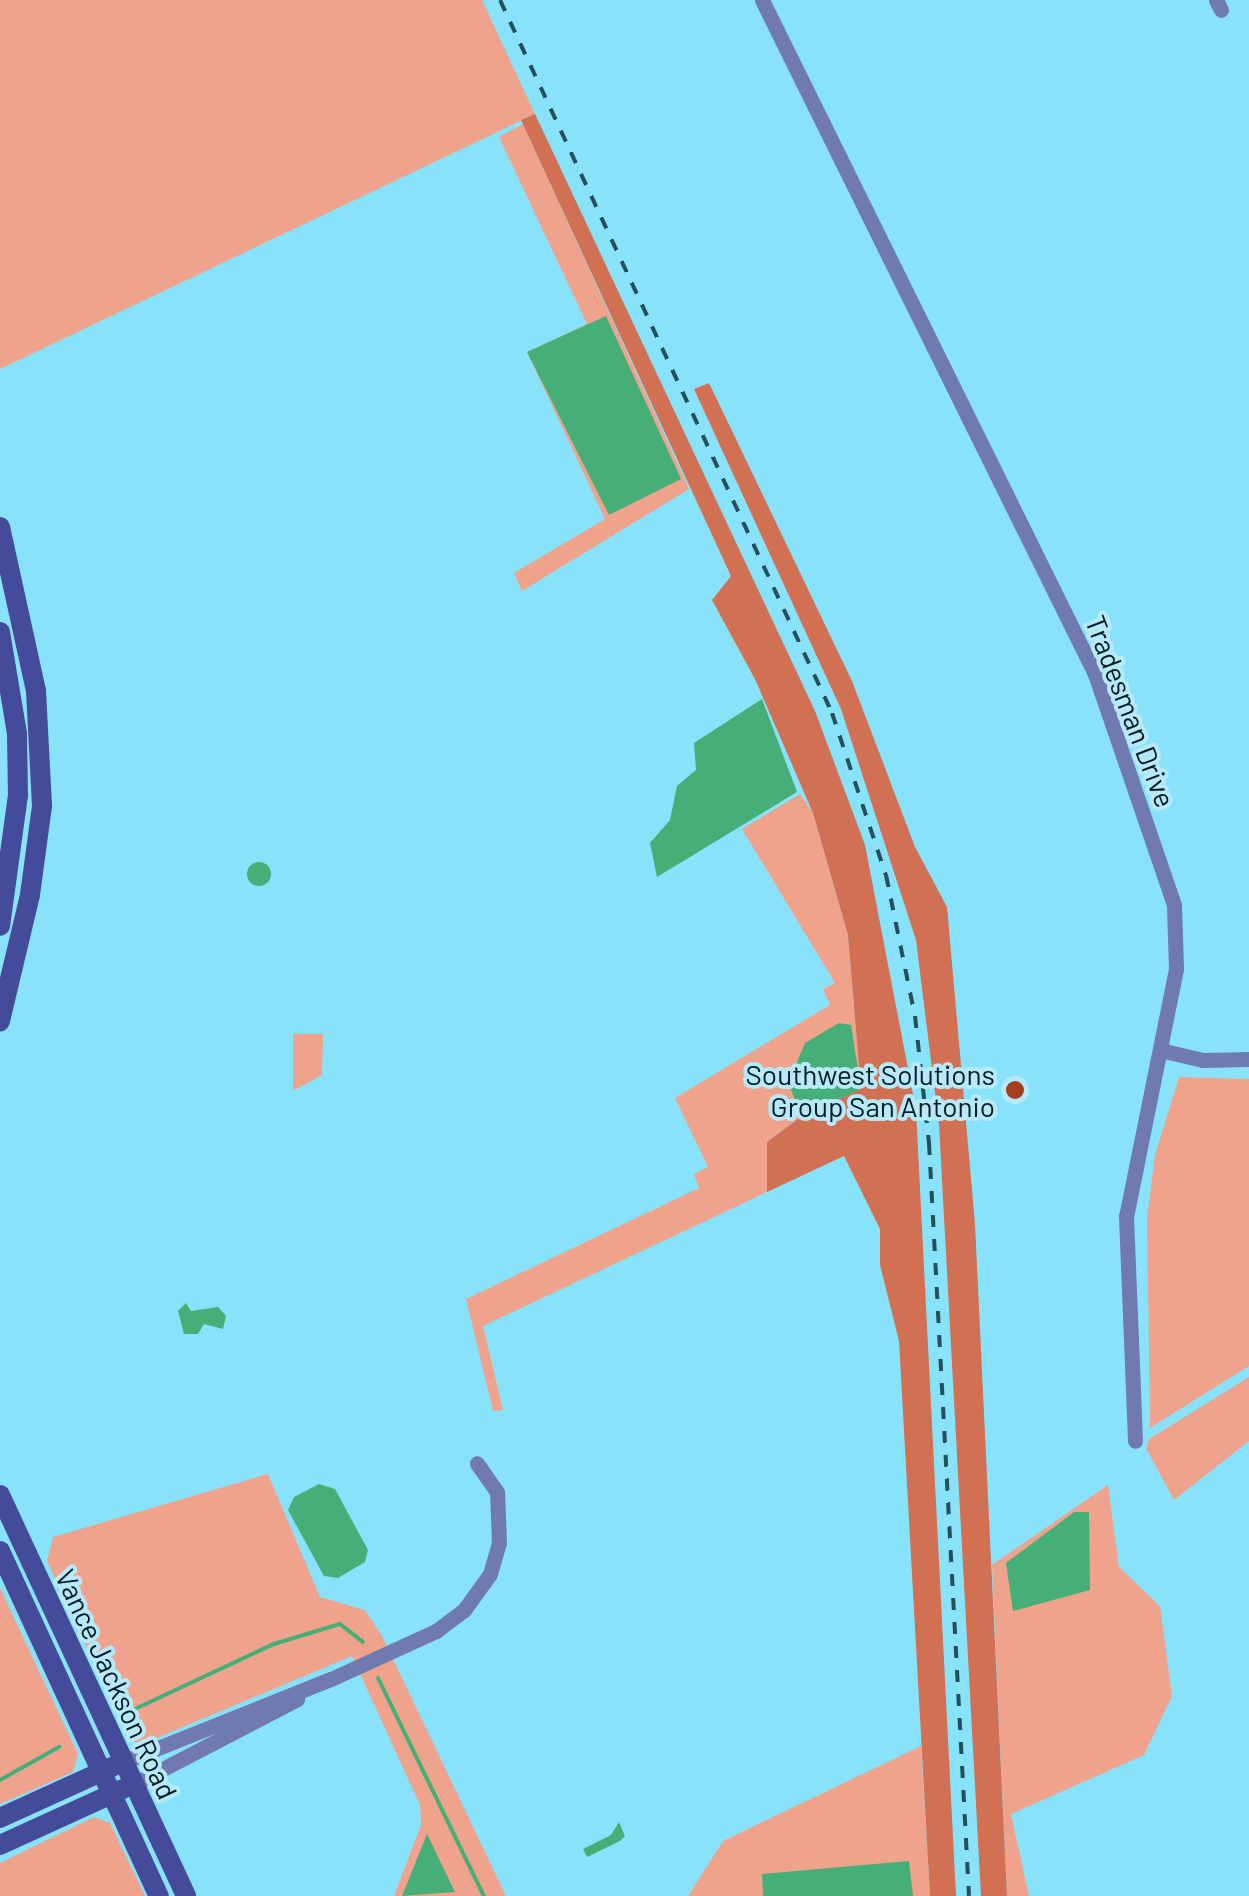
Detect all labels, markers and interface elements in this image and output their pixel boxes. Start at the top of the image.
street label: Tradesman Drive [1079,610,1183,812]
place label: Southwest Solutions Group San Antonio [746,1057,995,1123]
marker: Southwest Solutions Group San Antonio [1004,1079,1026,1101]
street label: Vance Jackson Road [49,1564,185,1804]

